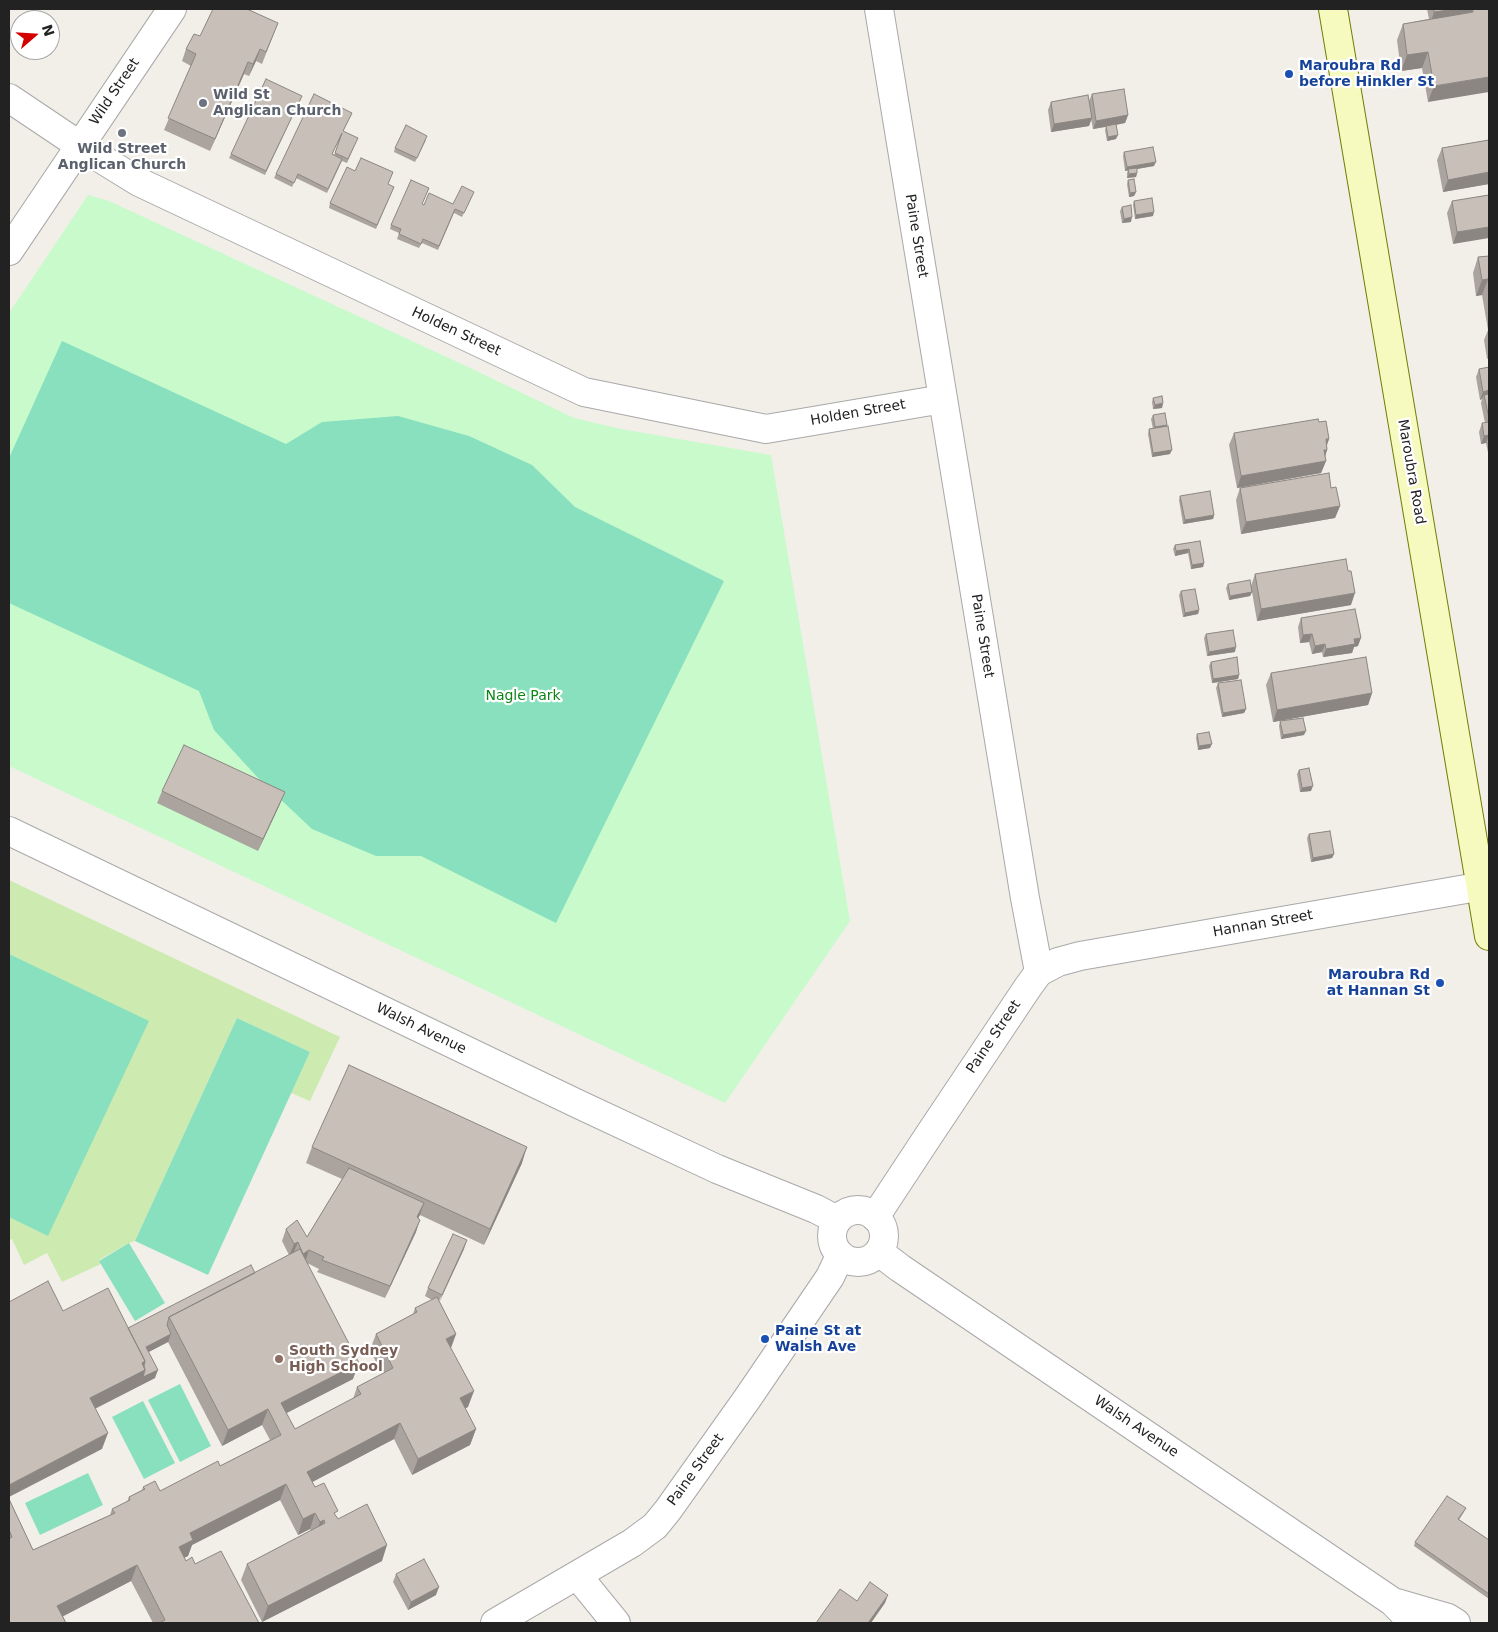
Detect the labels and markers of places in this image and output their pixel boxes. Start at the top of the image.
place label: Maroubra Rd before Hinkler St [1299,58,1434,90]
marker: Maroubra Rd before Hinkler St [1283,68,1295,80]
place label: Wild St Anglican Church [213,87,341,120]
marker: Wild St Anglican Church [197,97,209,109]
marker: Wild Street Anglican Church [116,127,128,139]
place label: Wild Street Anglican Church [58,141,186,174]
place label: Maroubra Rd at Hannan St [1327,967,1430,1000]
marker: Maroubra Rd at Hannan St [1434,977,1446,989]
place label: Paine St at Walsh Ave [775,1323,861,1355]
marker: Paine St at Walsh Ave [759,1333,771,1345]
place label: South Sydney High School [289,1343,398,1375]
marker: South Sydney High School [273,1353,285,1365]

